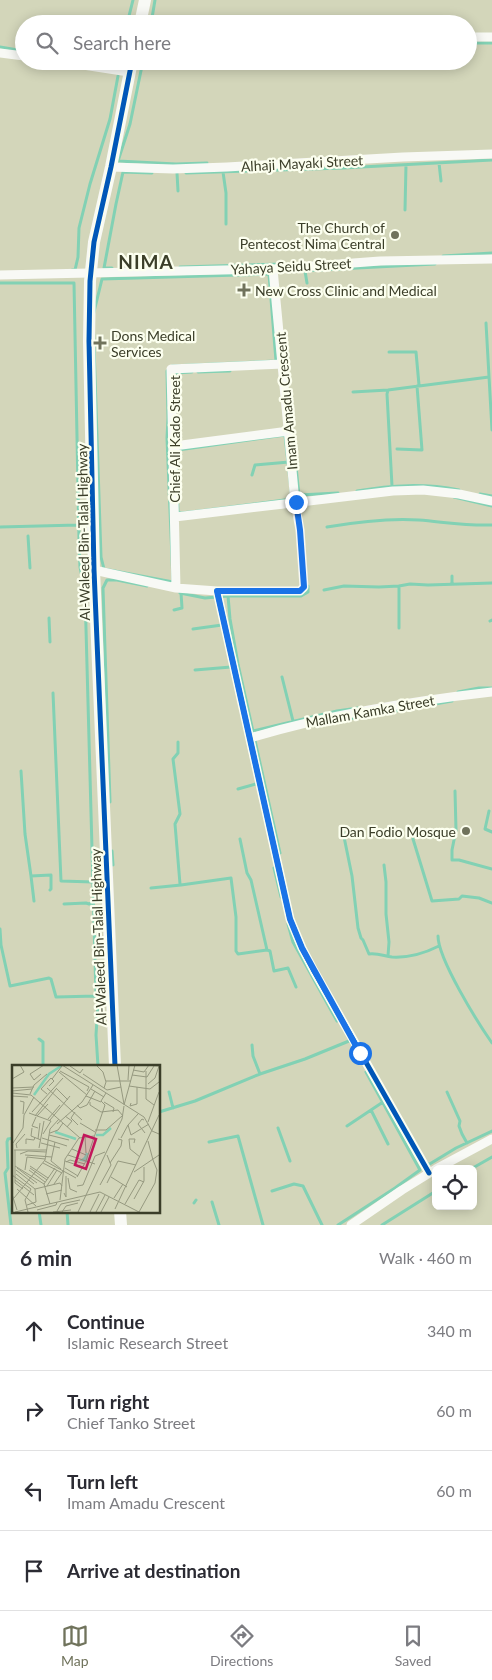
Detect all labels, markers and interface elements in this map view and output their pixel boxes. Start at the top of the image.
search box [15,15,477,70]
icon: search [33,29,61,57]
text: Search here [73,31,171,54]
street label: Alhaji Mayaki Street [240,151,364,175]
place label: The Church of Pentecost Nima Central [240,219,385,252]
marker: The Church of Pentecost Nima Central [389,229,401,241]
district label: NIMA [118,250,174,273]
street label: Yahaya Seidu Street [230,254,352,278]
place label: New Cross Clinic and Medical [255,282,437,299]
marker: New Cross Clinic and Medical [237,283,251,297]
place label: Dons Medical Services [111,327,195,360]
street label: Imam Amadu Crescent [272,331,300,471]
marker: Dons Medical Services [93,336,107,350]
street label: Chief Ali Kado Street [166,375,183,503]
street label: Al-Waleed Bin-Talal Highway [73,443,93,621]
route end [285,491,308,514]
street label: Mallam Kamka Street [304,691,436,731]
place label: Dan Fodio Mosque [339,823,456,840]
marker: Dan Fodio Mosque [460,825,472,837]
street label: Al-Waleed Bin-Talal Highway [86,847,110,1026]
route start [349,1042,372,1065]
inset map [12,1065,160,1212]
map controls [432,1165,477,1210]
button: locate [432,1165,477,1210]
text: 6 min [20,1245,72,1270]
text: Walk · 460 m [379,1248,472,1267]
text: Continue [67,1310,145,1333]
icon: ahead [20,1317,48,1345]
text: 340 m [427,1321,472,1340]
text: Islamic Research Street [67,1333,228,1352]
text: Turn right [67,1390,149,1413]
icon: right [20,1397,48,1425]
text: 60 m [436,1401,472,1420]
text: Chief Tanko Street [67,1413,195,1432]
text: Turn left [67,1470,138,1493]
icon: left [20,1477,48,1505]
text: 60 m [436,1481,472,1500]
text: Imam Amadu Crescent [67,1493,225,1512]
icon: arrive [20,1557,48,1585]
text: Arrive at destination [67,1559,240,1582]
tab: Map [61,1622,89,1669]
tab: Directions [210,1622,273,1669]
tab: Saved [395,1622,431,1669]

